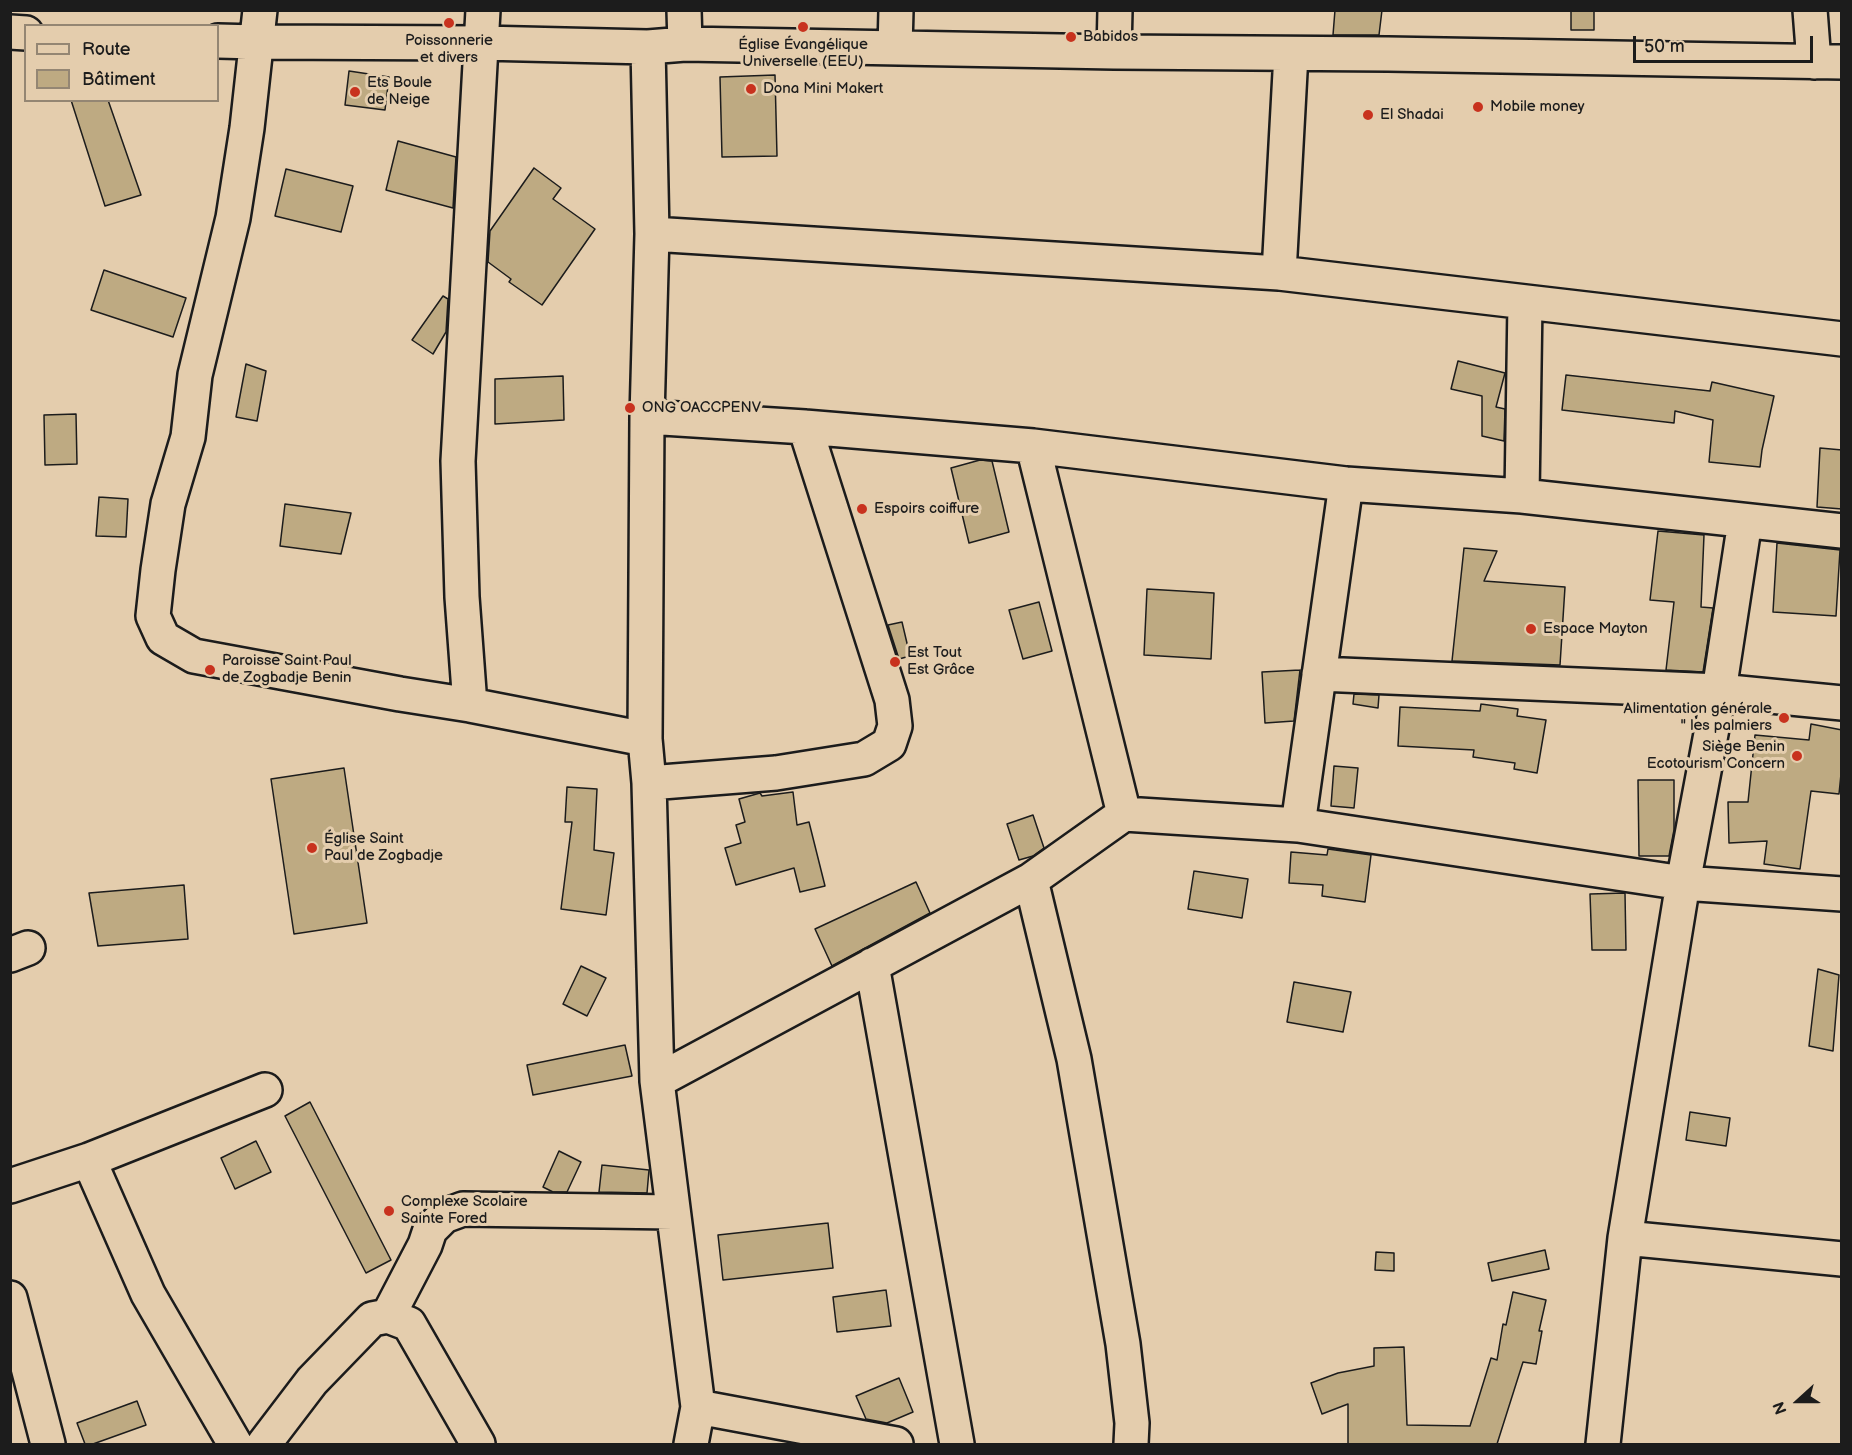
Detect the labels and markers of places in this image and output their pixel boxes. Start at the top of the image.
marker: Poissonnerie et divers [442,16,456,30]
marker: Église Évangélique Universelle (EEU) [796,20,810,34]
place label: Babidos [1083,28,1138,46]
marker: Babidos [1064,30,1078,44]
place label: Poissonnerie et divers [405,32,493,67]
place label: Église Évangélique Universelle (EEU) [738,36,868,71]
place label: Ets Boule de Neige [367,74,432,109]
place label: Dona Mini Makert [763,80,883,98]
marker: Dona Mini Makert [744,82,758,96]
marker: Ets Boule de Neige [348,85,362,99]
place label: Mobile money [1490,98,1585,116]
marker: Mobile money [1471,100,1485,114]
place label: El Shadai [1380,106,1444,124]
marker: El Shadai [1361,108,1375,122]
place label: ONG OACCPENV [642,399,761,417]
marker: ONG OACCPENV [623,401,637,415]
place label: Espoirs coiffure [874,500,979,518]
marker: Espoirs coiffure [855,502,869,516]
place label: Espace Mayton [1543,620,1648,638]
marker: Espace Mayton [1524,622,1538,636]
place label: Est Tout Est Grâce [907,644,975,679]
place label: Paroisse Saint Paul de Zogbadje Benin [222,652,352,687]
marker: Est Tout Est Grâce [888,655,902,669]
marker: Paroisse Saint Paul de Zogbadje Benin [203,663,217,677]
place label: Alimentation générale " les palmiers [1623,700,1772,735]
marker: Alimentation générale " les palmiers [1777,711,1791,725]
place label: Siège Benin Ecotourism Concern [1647,738,1785,773]
marker: Siège Benin Ecotourism Concern [1790,749,1804,763]
place label: Église Saint Paul de Zogbadje [324,830,443,865]
marker: Église Saint Paul de Zogbadje [305,841,319,855]
place label: Complexe Scolaire Sainte Fored [401,1193,528,1228]
marker: Complexe Scolaire Sainte Fored [382,1204,396,1218]

